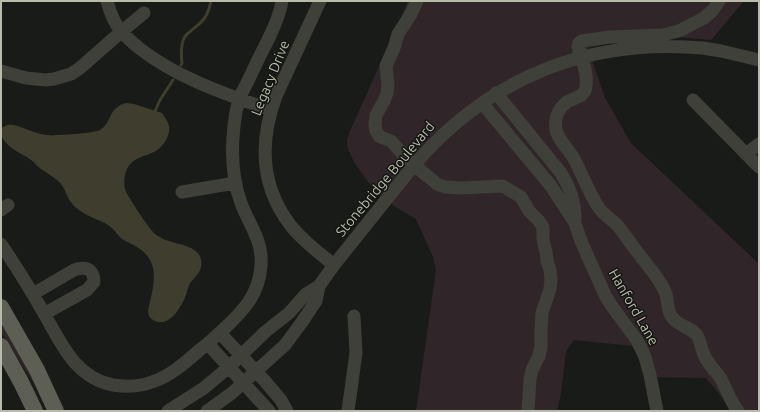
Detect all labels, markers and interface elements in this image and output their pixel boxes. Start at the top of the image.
street label: Legacy Drive [248,38,292,118]
street label: Stonebridge Boulevard [332,118,438,240]
street label: Hanford Lane [606,266,662,348]

